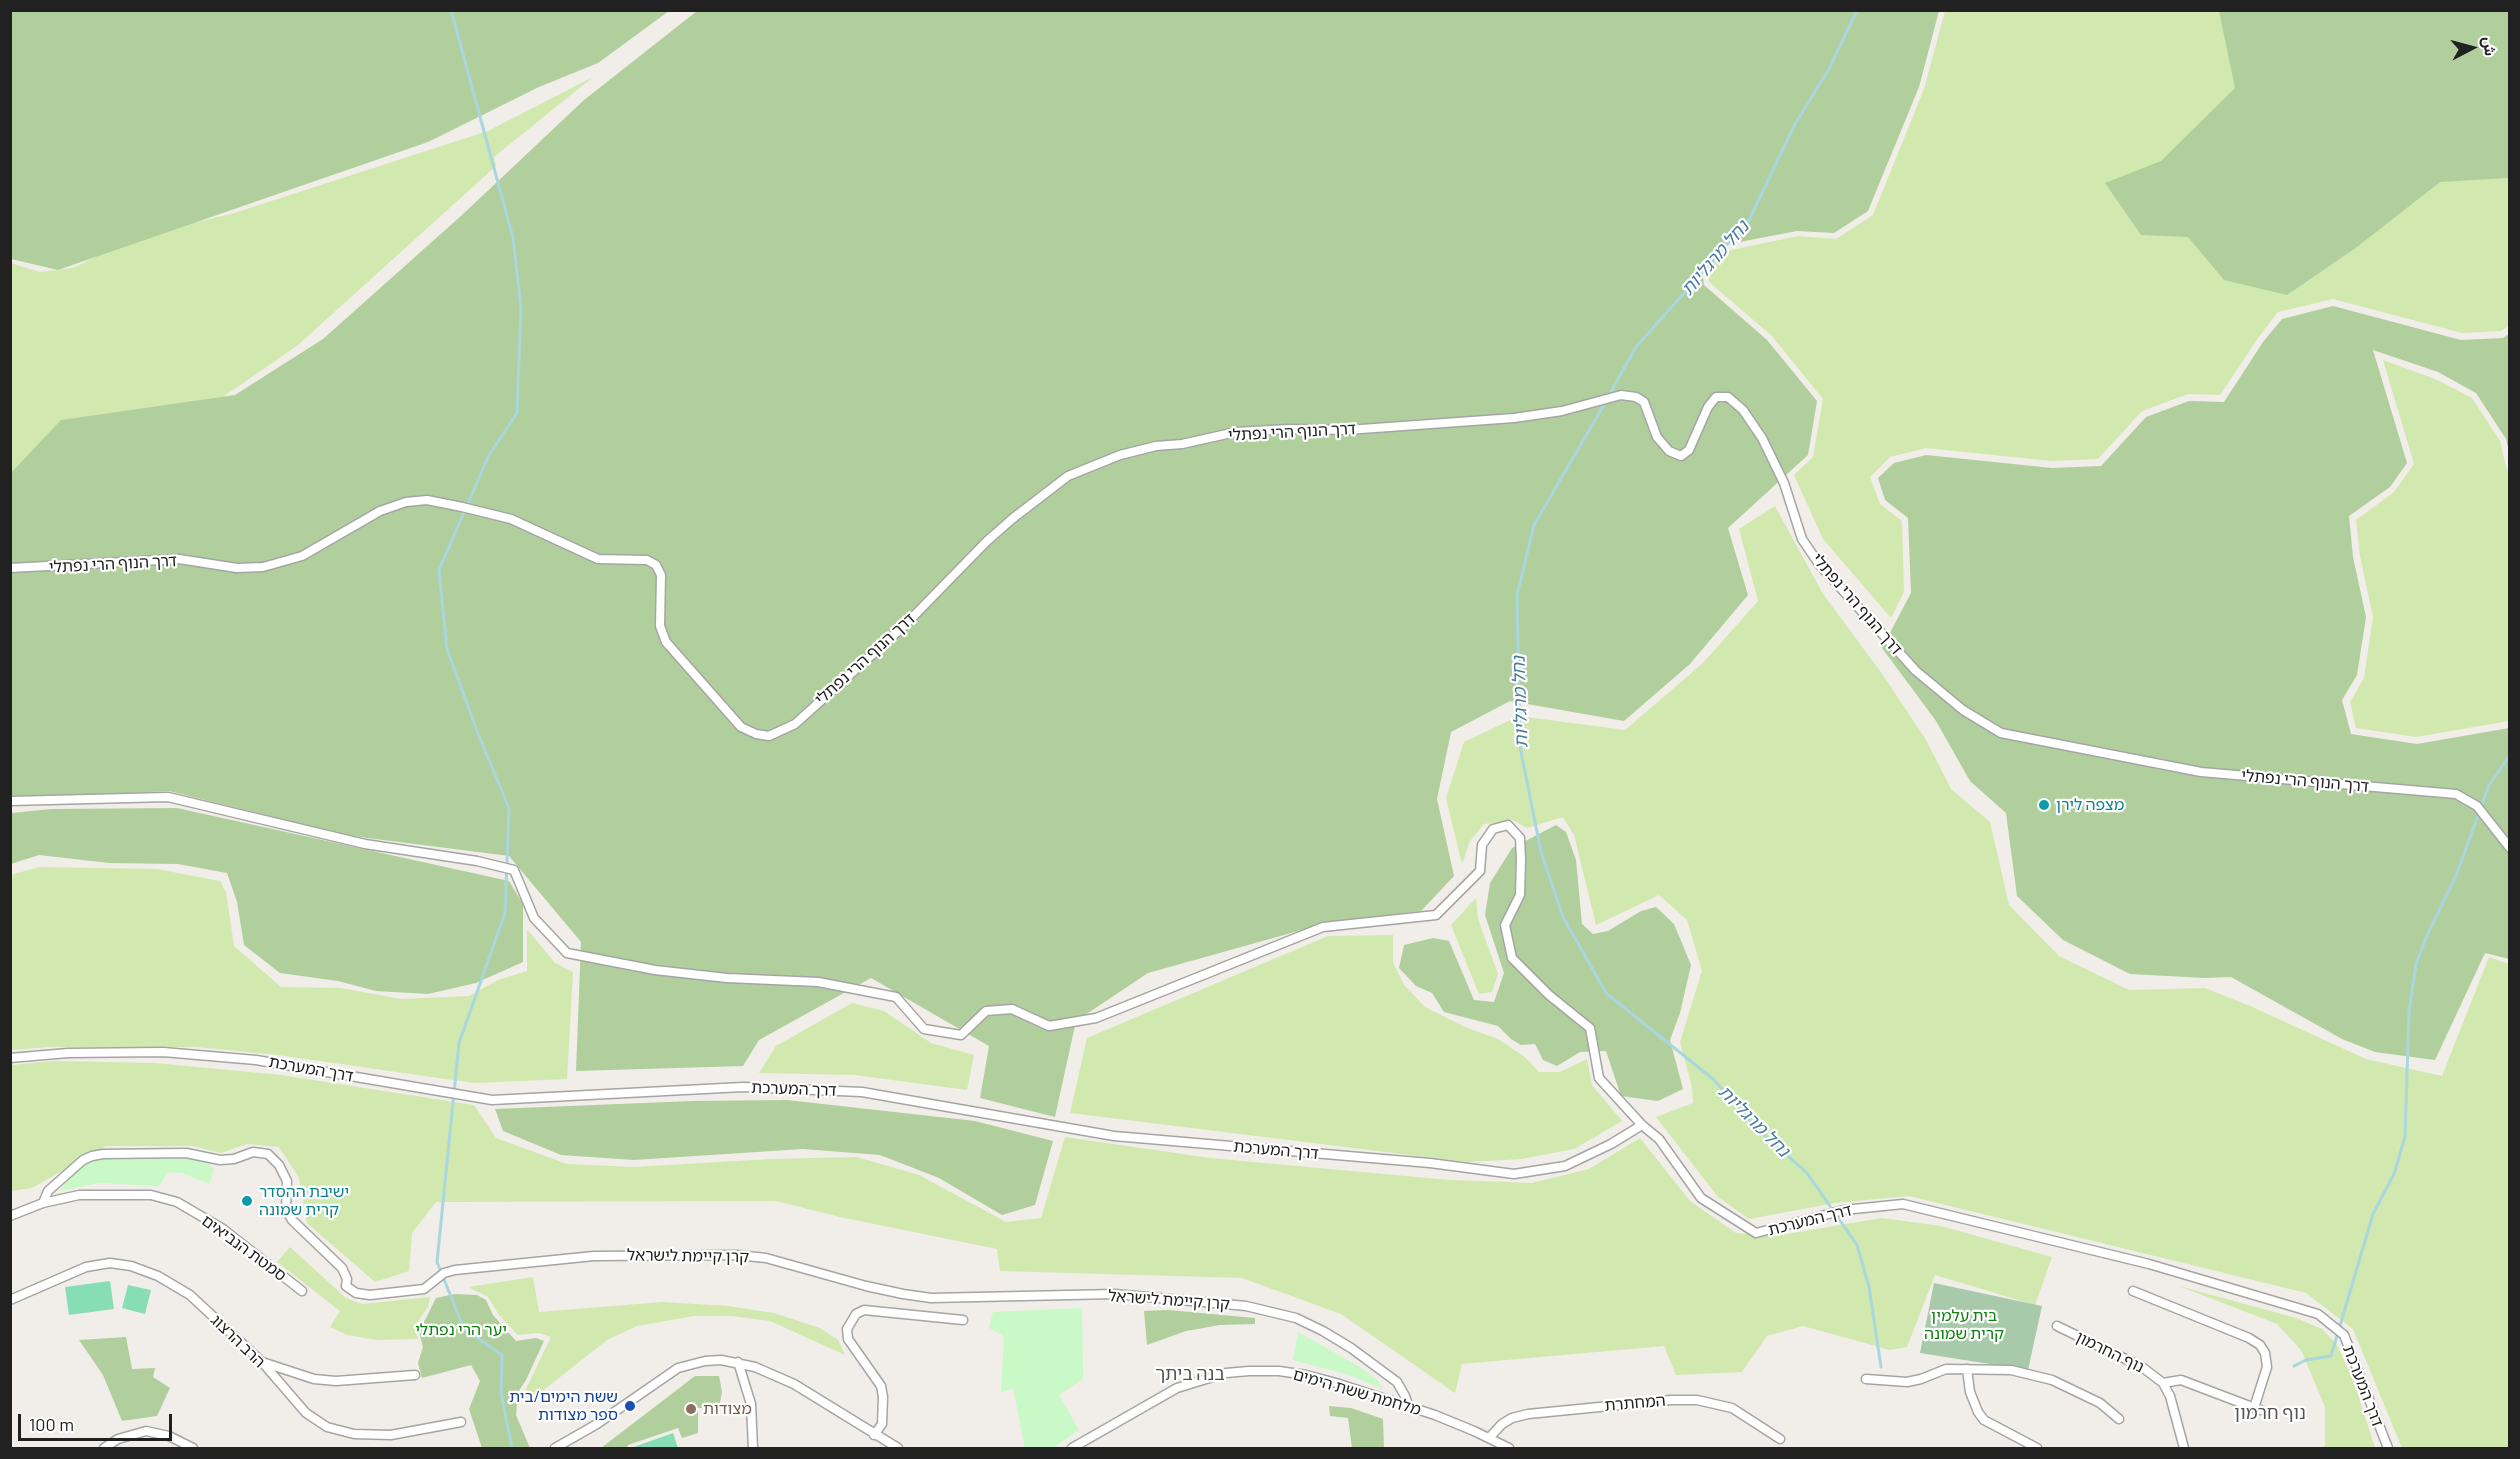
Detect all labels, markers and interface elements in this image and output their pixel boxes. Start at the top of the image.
north arrow [2442,18,2502,78]
text: ش [2480,36,2501,57]
water label: נחל מרגליות [1677,216,1753,300]
street label: דרך הנוף הרי נפתלי [1228,419,1356,445]
street label: דרך הנוף הרי נפתלי [1808,549,1906,659]
street label: דרך הנוף הרי נפתלי [49,551,177,577]
street label: דרך הנוף הרי נפתלי [811,609,919,709]
water label: נחל מרגליות [1508,656,1532,748]
street label: דרך הנוף הרי נפתלי [2240,766,2370,796]
place label: מצפה לירן [2056,795,2124,815]
marker: מצפה לירן [2037,798,2051,812]
street label: דרך המערכת [267,1052,355,1086]
street label: דרך המערכת [751,1078,837,1100]
water label: נחל מרגליות [1714,1081,1794,1161]
street label: דרך המערכת [1233,1137,1319,1163]
place label: ישיבת ההסדר קרית שמונה [259,1182,349,1220]
marker: ישיבת ההסדר קרית שמונה [240,1194,254,1208]
street label: דרך המערכת [1766,1200,1854,1240]
street label: סמטת הנביאים [198,1211,290,1285]
street label: קרן קיימת לישראל [627,1245,749,1267]
street label: קרן קיימת לישראל [1107,1286,1231,1314]
park label: בית עלמין קרית שמונה [1924,1306,2004,1344]
street label: הרב הרצוג [207,1310,269,1372]
park label: יער הרי נפתלי [415,1320,507,1340]
street label: נוף החרמון [2073,1327,2147,1377]
street label: דרך המערכת [2339,1343,2387,1429]
district label: בנה ביתך [1155,1363,1225,1385]
street label: מלחמת ששת הימים [1291,1365,1423,1419]
place label: ששת הימים/בית ספר מצודות [509,1387,618,1425]
street label: המחתרת [1604,1391,1666,1415]
marker: ששת הימים/בית ספר מצודות [623,1399,637,1413]
place label: מצודות [703,1399,752,1419]
scale bar [21,1402,176,1440]
marker: מצודות [684,1402,698,1416]
district label: נוף חרמון [2234,1402,2306,1424]
text: 100 m [29,1413,74,1435]

